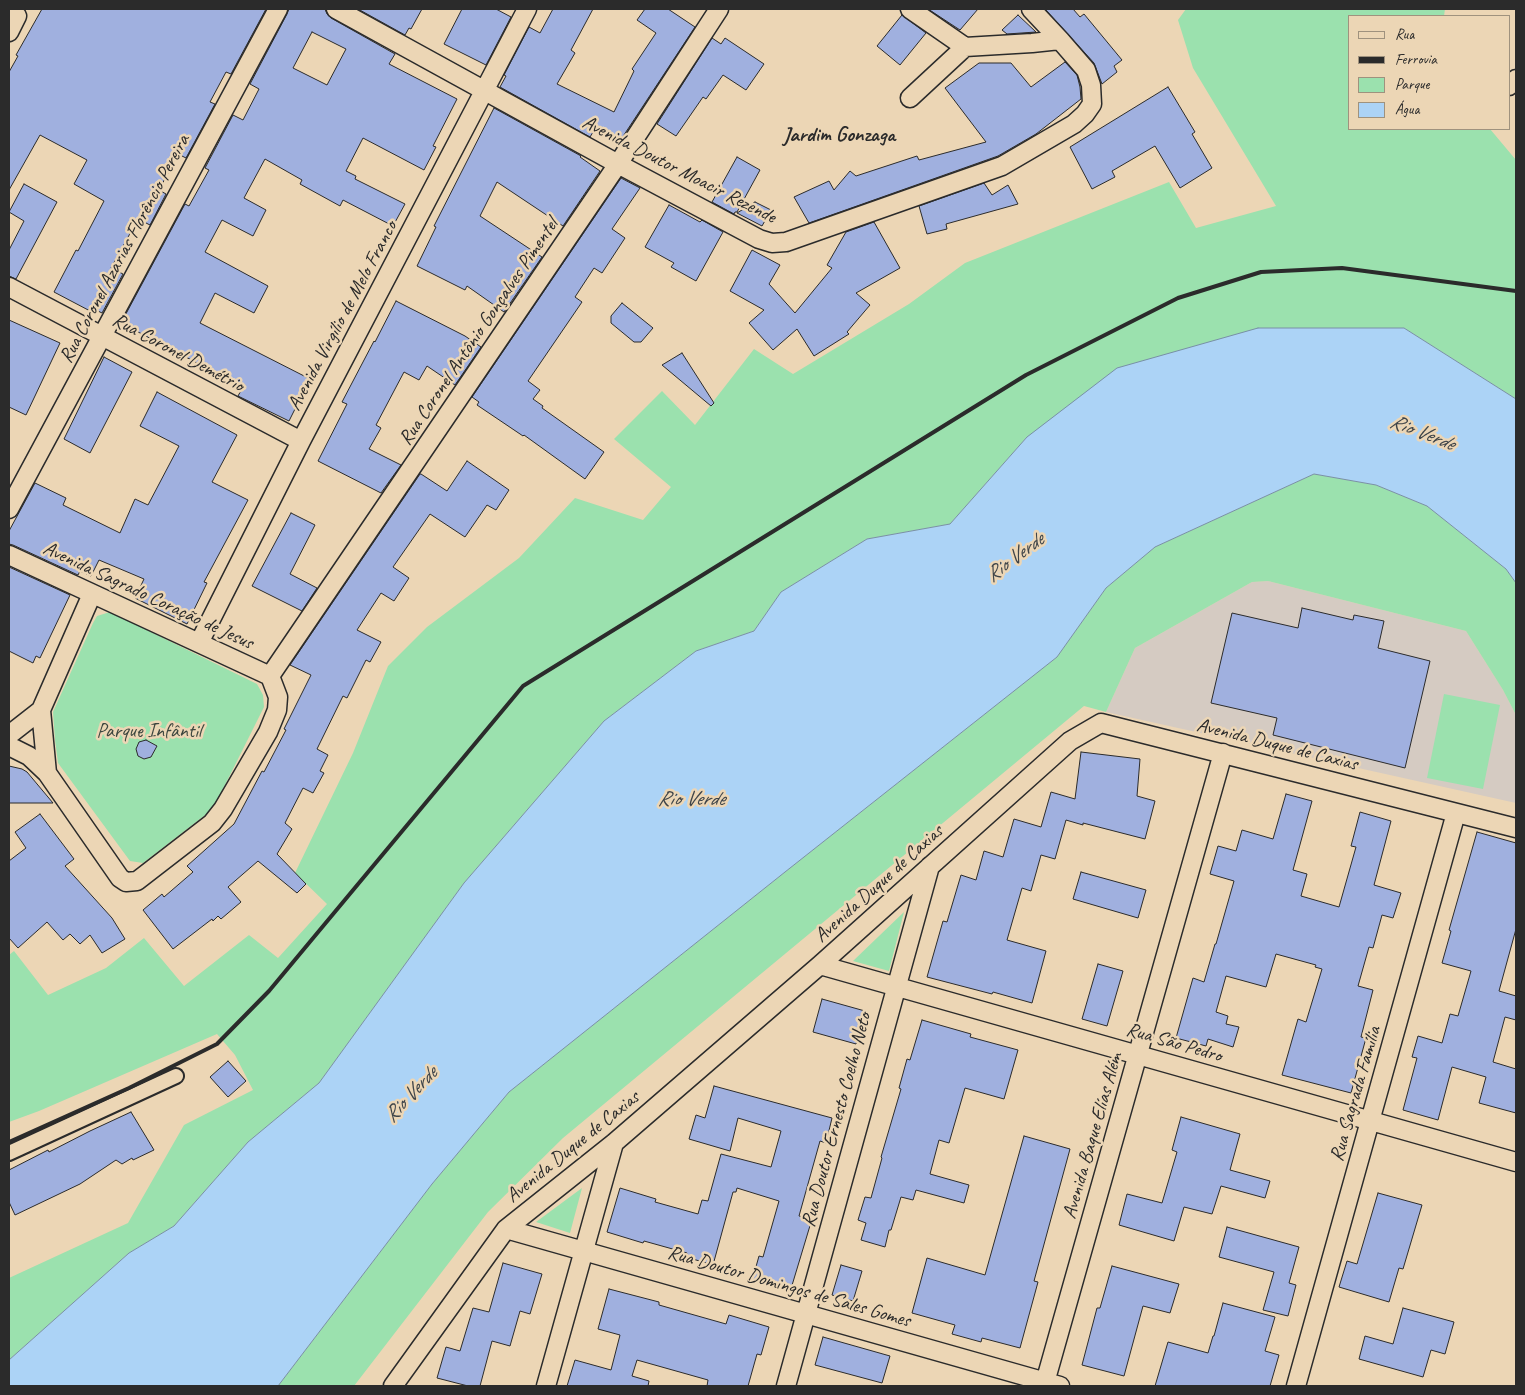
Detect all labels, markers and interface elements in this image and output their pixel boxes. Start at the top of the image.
legend [1348,15,1510,130]
text: Rua [1395,25,1414,44]
text: Ferrovia [1395,50,1437,69]
text: Parque [1395,75,1429,94]
text: Água [1395,100,1419,119]
street label: Avenida Doutor Moacir Rezende [578,111,780,229]
district label: Jardim Gonzaga [783,122,895,148]
street label: Rua Coronel Azarias Florêncio Pereira [55,131,195,367]
street label: Rua Coronel Antônio Gonçalves Pimentel [394,214,564,450]
street label: Avenida Virgílio de Melo Franco [283,217,403,415]
street label: Rua Coronel Demétrio [108,308,248,398]
water label: Rio Verde [1386,409,1458,457]
water label: Rio Verde [981,528,1049,588]
street label: Avenida Sagrado Coração de Jesus [39,537,257,655]
street label: Avenida Duque de Caxias [1194,713,1360,777]
park label: Parque Infântil [97,720,201,744]
water label: Rio Verde [658,786,724,812]
street label: Avenida Duque de Caxias [810,820,948,948]
street label: Rua Doutor Ernesto Coelho Neto [797,1010,877,1230]
street label: Rua São Pedro [1123,1018,1225,1068]
street label: Rua Sagrada Família [1325,1024,1387,1164]
street label: Avenida Baque Elías Além [1058,1050,1128,1222]
water label: Rio Verde [379,1062,443,1128]
street label: Avenida Duque de Caxias [501,1086,645,1208]
street label: Rua Doutor Domingos de Sales Gomes [665,1241,913,1333]

